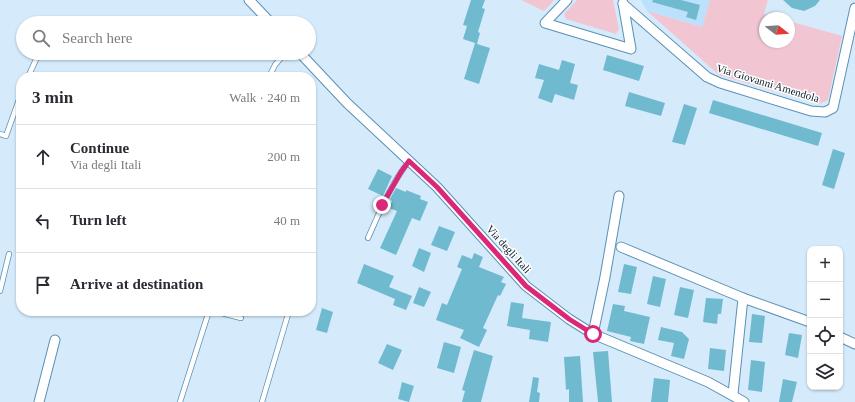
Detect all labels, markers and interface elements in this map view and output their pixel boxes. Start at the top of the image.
north arrow [759,12,795,48]
search box [16,16,316,60]
icon: search [30,27,52,49]
text: Search here [62,30,132,46]
street label: Via Giovanni Amendola [715,62,821,104]
text: 3 min [32,88,73,107]
text: Walk · 240 m [229,90,300,105]
text: Continue [70,140,129,156]
icon: ahead [32,146,54,168]
text: 200 m [267,149,300,164]
text: Via degli Itali [70,157,141,172]
route end [373,196,391,214]
icon: left [32,210,54,232]
text: Turn left [70,212,127,228]
text: 40 m [274,213,300,228]
street label: Via degli Itali [484,223,534,275]
map controls [807,246,843,390]
button: + [807,246,843,282]
icon: arrive [32,274,54,296]
text: Arrive at destination [70,276,203,292]
button: − [807,282,843,318]
button: locate [807,318,843,354]
route start [584,325,602,343]
button: layers [807,354,843,390]

